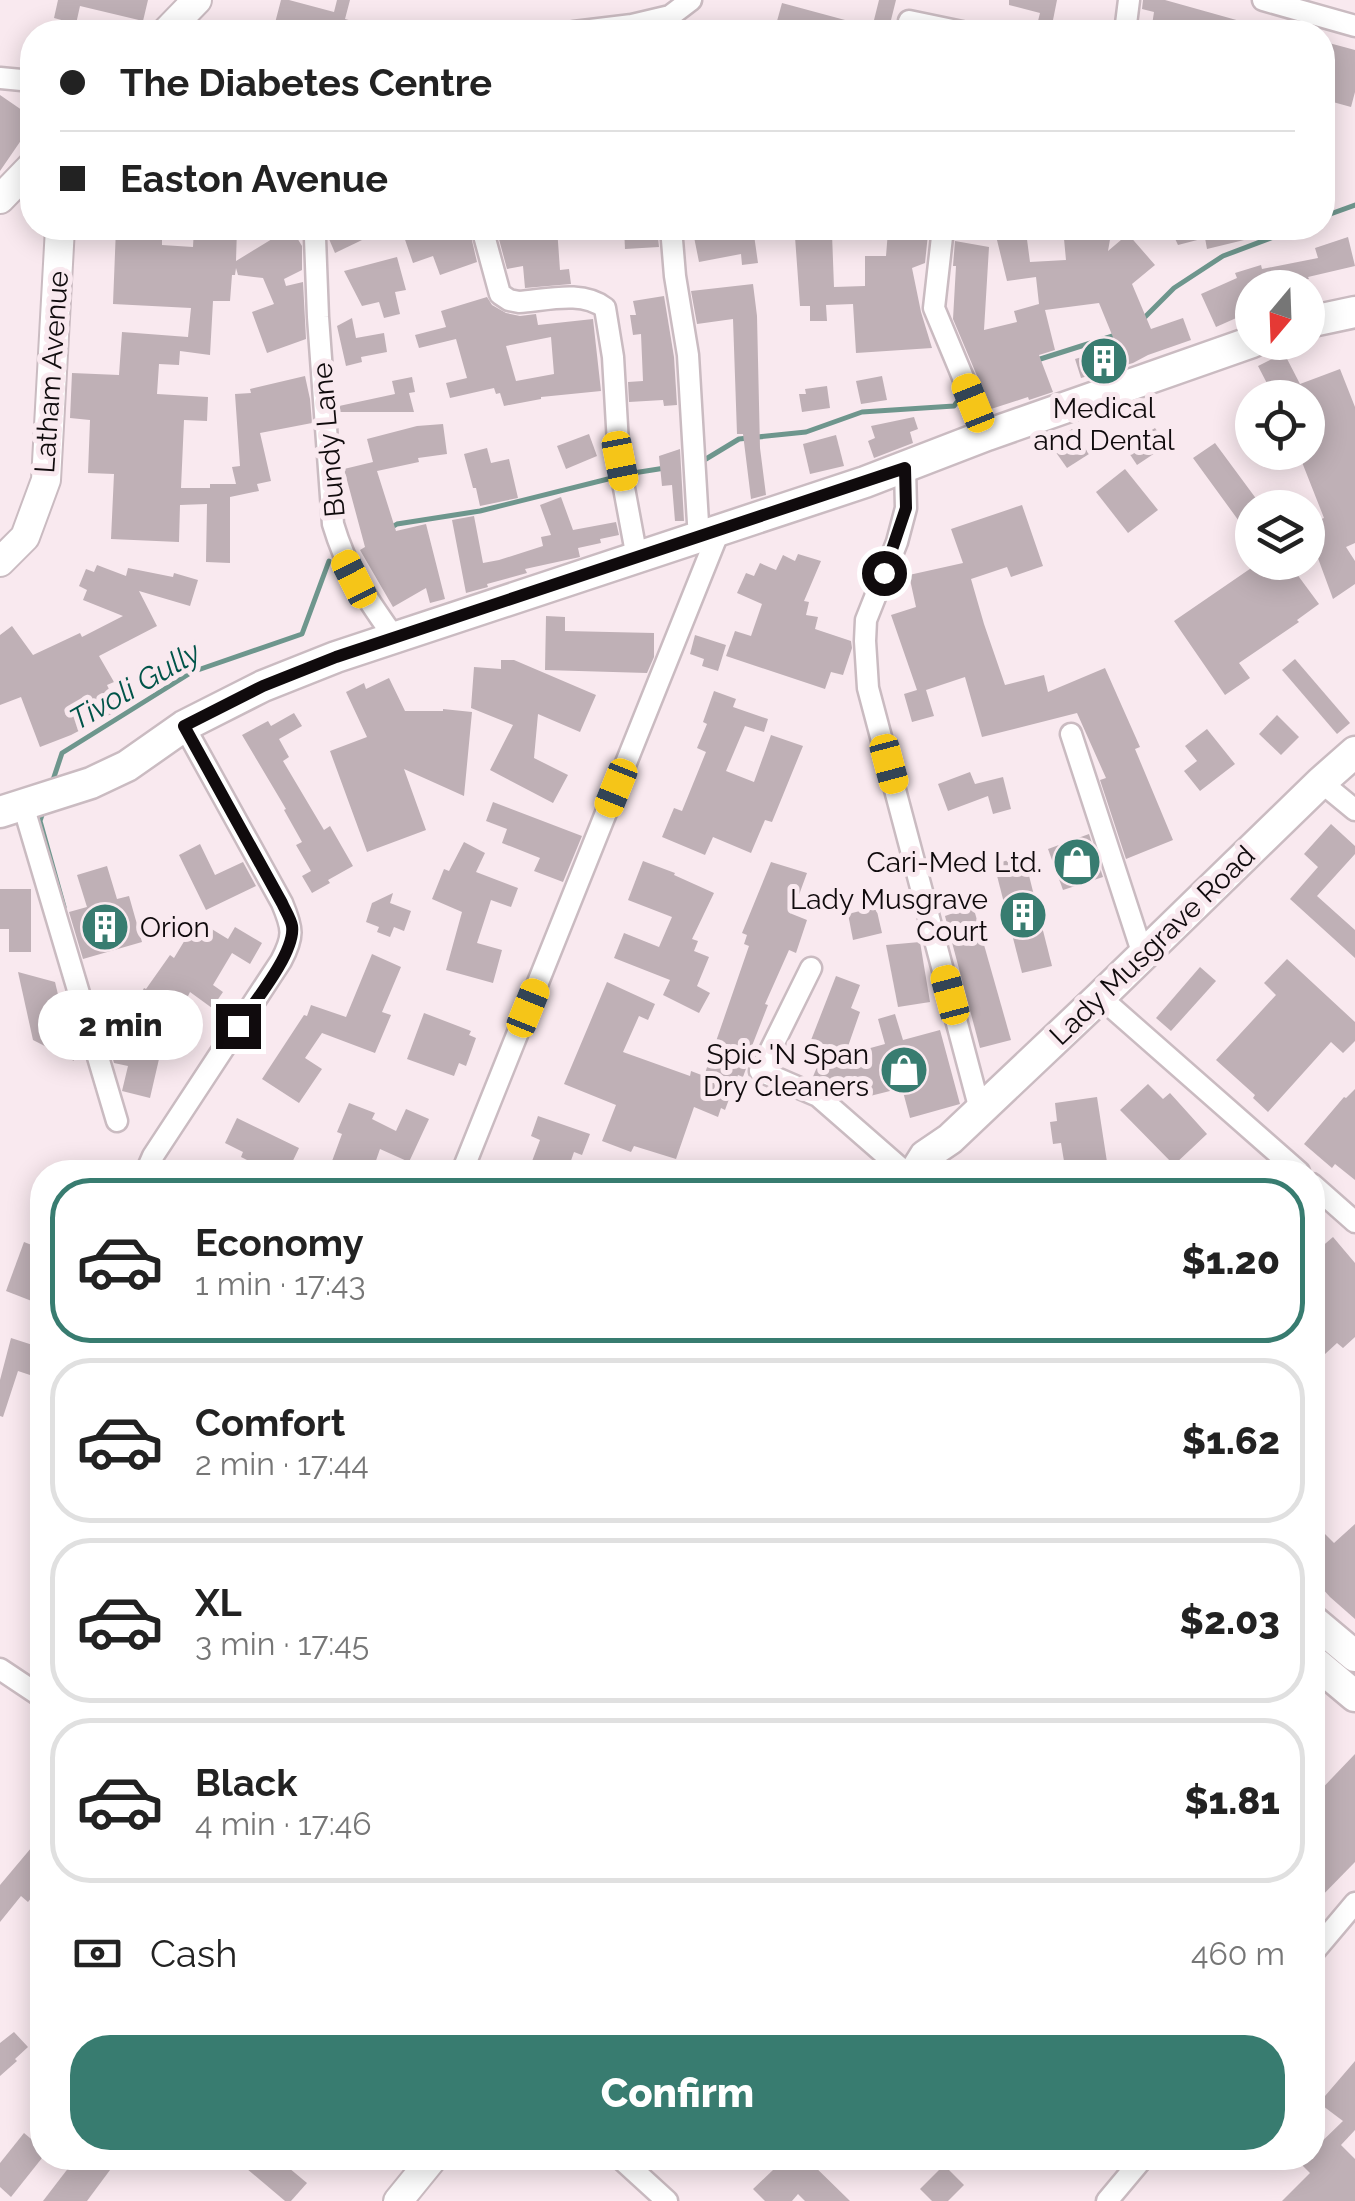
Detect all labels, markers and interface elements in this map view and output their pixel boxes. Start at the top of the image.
text: The Diabetes Centre [120,60,492,105]
text: Easton Avenue [120,156,388,201]
street label: Latham Avenue [28,270,75,474]
north arrow [1235,270,1325,360]
map controls [1235,270,1325,580]
building icon: Medical and Dental [1078,335,1130,387]
street label: Bundy Lane [305,361,352,519]
car [948,370,998,436]
button: locate [1235,380,1325,470]
place label: Medical and Dental [1033,392,1175,457]
car [600,429,640,493]
button: layers [1235,490,1325,580]
car [327,545,381,613]
route start [862,551,907,596]
water label: Tivoli Gully [63,634,207,737]
car [867,731,911,797]
car [591,755,641,821]
shop icon: Cari-Med Ltd. [1051,836,1103,888]
street label: Lady Musgrave Road [1043,839,1262,1052]
place label: Cari-Med Ltd. [867,846,1042,879]
place label: Lady Musgrave Court [790,883,989,948]
building icon: Lady Musgrave Court [997,889,1049,941]
building icon: Orion [79,901,131,953]
place label: Orion [140,911,210,944]
car [928,962,972,1028]
car [503,975,553,1041]
callout: 2 min [38,991,203,1061]
route end [216,1004,261,1049]
text: 2 min [78,1006,163,1043]
place label: Spic 'N Span Dry Cleaners [703,1038,869,1103]
shop icon: Spic 'N Span Dry Cleaners [878,1044,930,1096]
icon: car [75,1216,165,1306]
text: Economy [195,1220,364,1265]
text: $1.20 [1182,1238,1280,1283]
text: 1 min · 17:43 [195,1265,366,1302]
icon: car [75,1396,165,1486]
text: Comfort [195,1400,345,1445]
text: $1.62 [1182,1418,1280,1463]
text: 2 min · 17:44 [195,1445,369,1482]
icon: car [75,1576,165,1666]
text: XL [195,1580,242,1625]
text: $2.03 [1180,1598,1280,1643]
text: 3 min · 17:45 [195,1625,369,1662]
icon: car [75,1756,165,1846]
text: Black [195,1760,297,1805]
text: $1.81 [1184,1778,1280,1823]
text: 4 min · 17:46 [195,1805,371,1842]
icon: cash [70,1926,125,1981]
text: Cash [150,1931,237,1976]
text: 460 m [1191,1935,1285,1972]
button: Confirm [70,2035,1285,2150]

